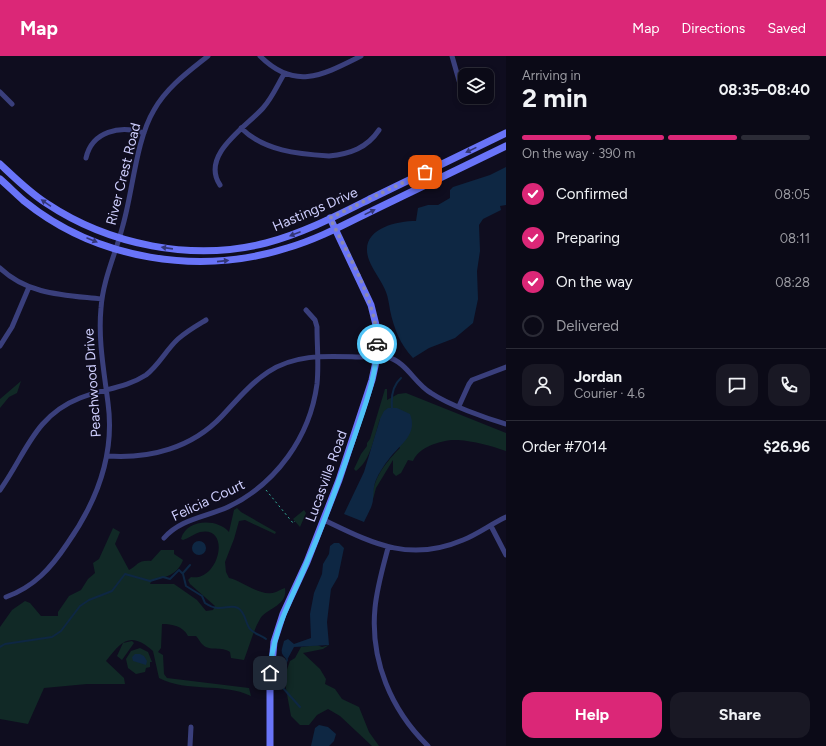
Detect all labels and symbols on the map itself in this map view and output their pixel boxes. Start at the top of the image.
street label: River Crest Road [103,121,144,227]
one-way arrow [465,147,477,153]
pin [408,155,442,189]
street label: Hastings Drive [270,184,361,235]
one-way arrow [41,199,51,207]
one-way arrow [365,209,376,215]
one-way arrow [288,231,300,237]
one-way arrow [86,237,97,243]
one-way arrow [161,245,173,251]
one-way arrow [217,257,229,264]
courier [357,324,397,364]
street label: Peachwood Drive [80,328,105,438]
street label: Lucasville Road [302,428,351,524]
street label: Felicia Court [169,476,248,525]
pin [253,656,287,690]

